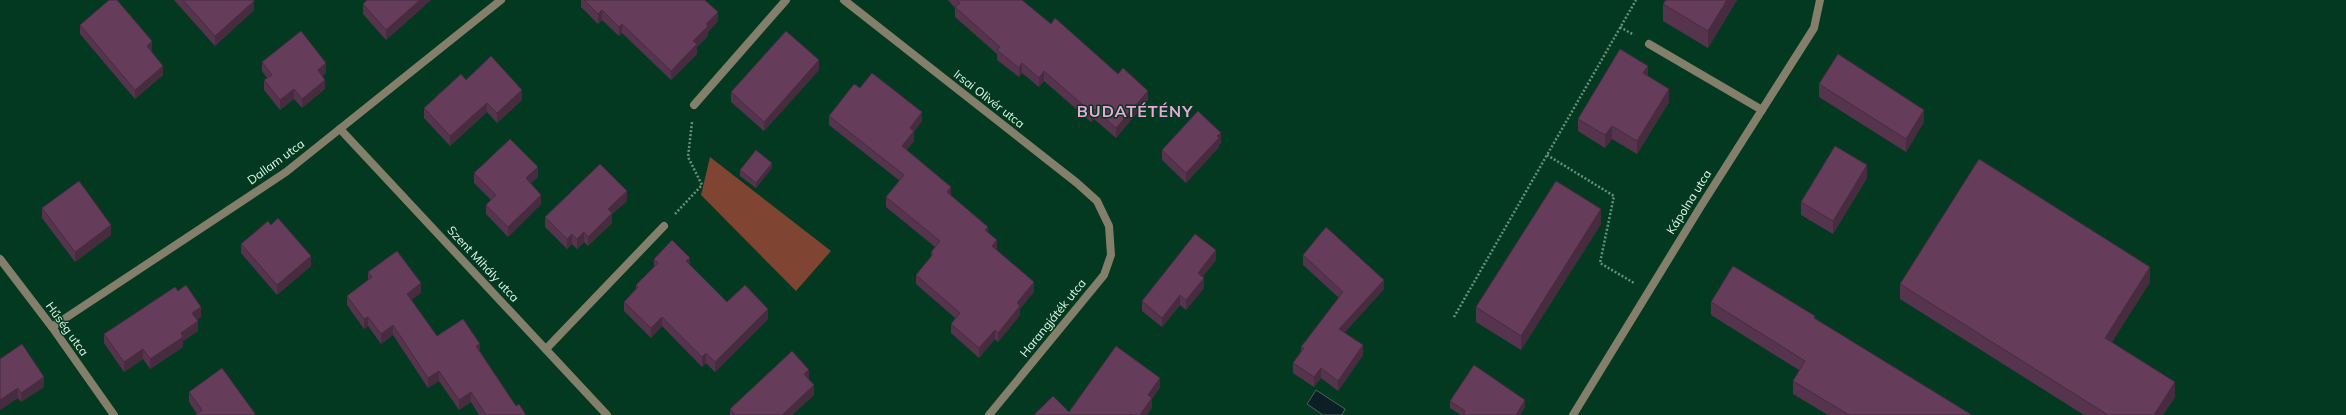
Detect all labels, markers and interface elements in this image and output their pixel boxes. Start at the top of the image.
street label: Irsai Olivér utca [951,66,1028,131]
district label: BUDATÉTÉNY [1077,101,1193,121]
street label: Dallam utca [244,136,307,187]
street label: Kápolna utca [1663,167,1714,237]
street label: Szent Mihály utca [444,223,522,305]
street label: Harangjáték utca [1016,276,1089,360]
street label: Hűség utca [43,299,92,359]

